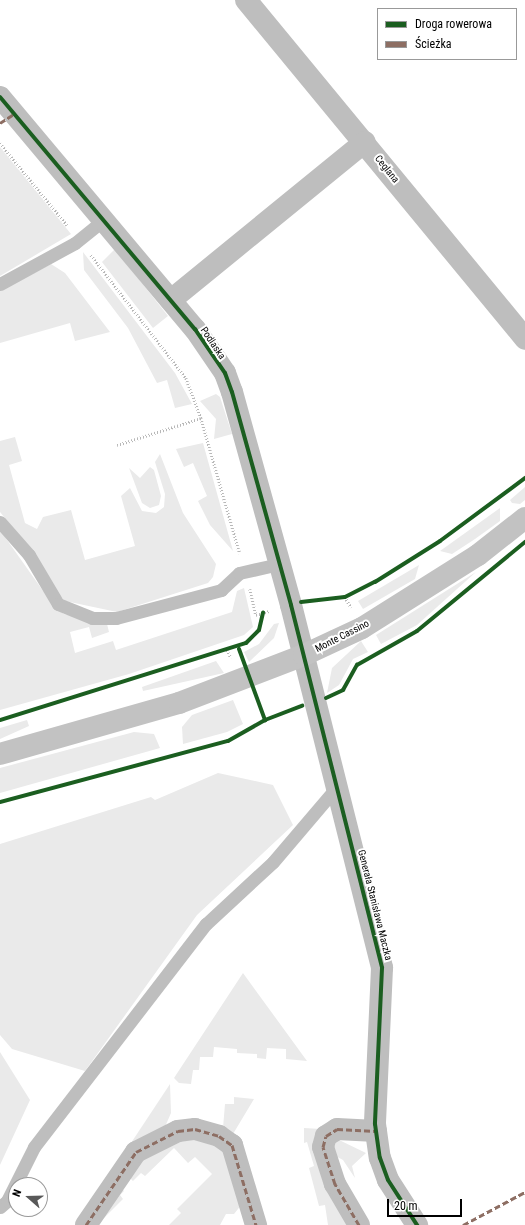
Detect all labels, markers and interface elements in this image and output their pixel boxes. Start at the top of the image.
legend [377,8,517,60]
text: Droga rowerowa [415,17,492,31]
text: Ścieżka [415,37,452,51]
street label: Ceglana [372,153,402,185]
street label: Podlaska [198,325,228,361]
street label: Monte Cassino [313,617,371,655]
street label: Generała Stanisława Maczka [355,848,395,962]
north arrow [8,1177,48,1217]
text: N [10,1188,24,1198]
scale bar [389,1191,464,1217]
text: 20 m [394,1199,418,1213]

